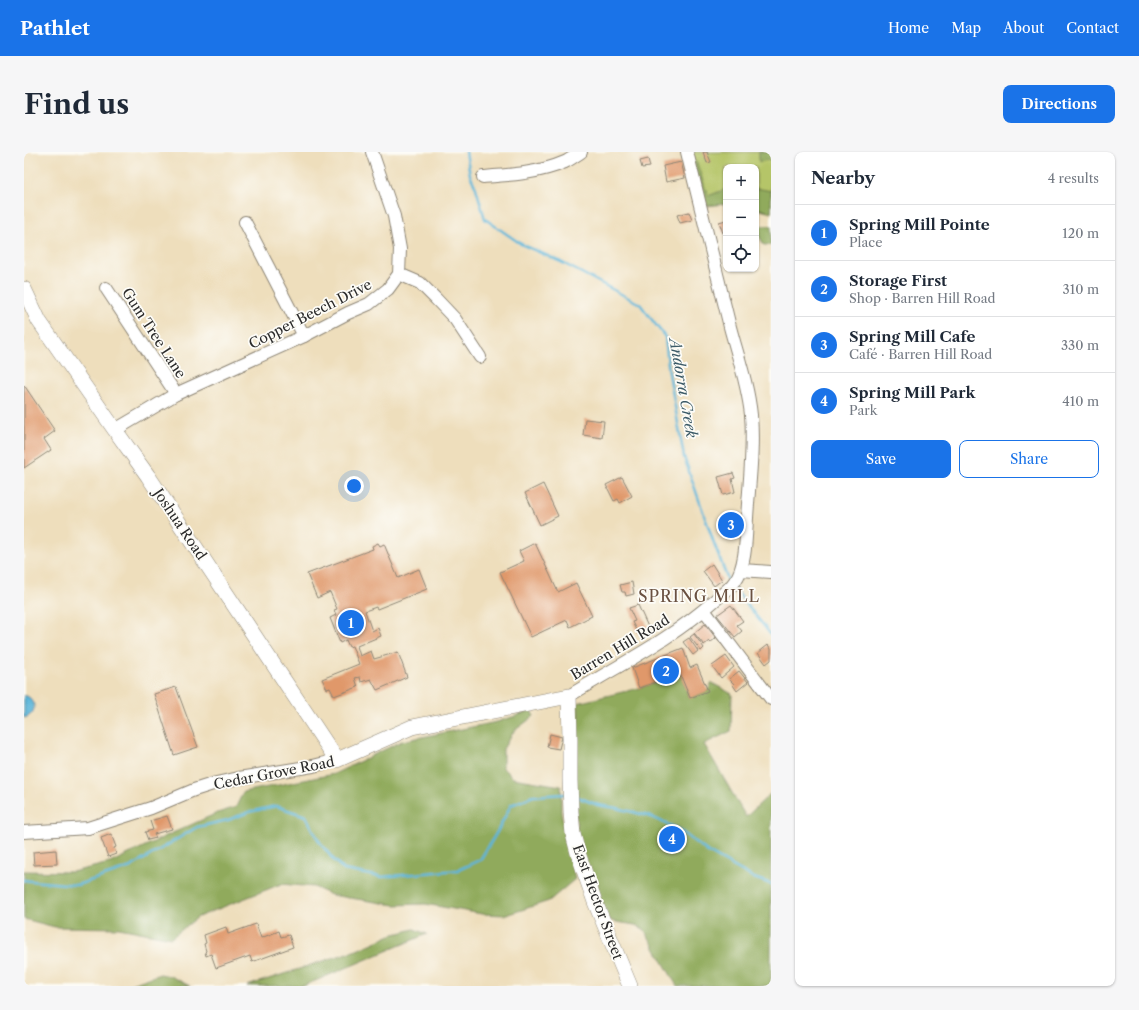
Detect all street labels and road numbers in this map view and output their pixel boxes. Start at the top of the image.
street label: Copper Beech Drive [246,275,375,353]
street label: Gum Tree Lane [118,284,190,382]
street label: Joshua Road [148,483,211,564]
street label: Barren Hill Road [567,610,673,684]
street label: Cedar Grove Road [212,752,336,794]
street label: East Hector Street [569,842,627,962]

